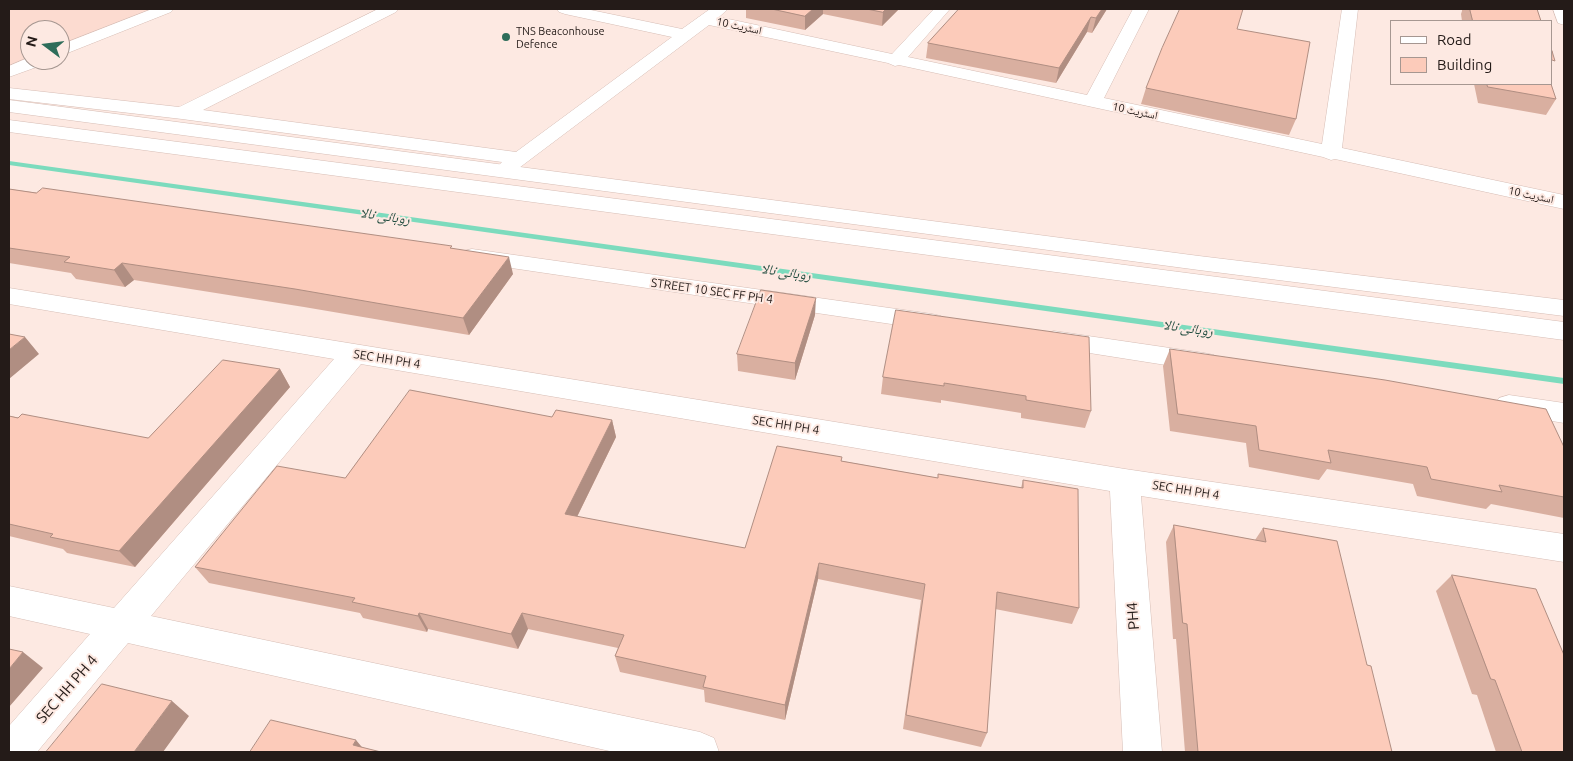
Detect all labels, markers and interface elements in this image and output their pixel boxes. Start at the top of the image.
street label: اسٹریٹ 10 [715,15,763,37]
north arrow [20,20,70,70]
legend [1390,20,1553,85]
place label: TNS Beaconhouse Defence [516,24,605,50]
marker: TNS Beaconhouse Defence [500,31,512,43]
text: Road [1437,31,1472,48]
text: N [22,34,41,49]
text: Building [1437,56,1492,73]
street label: اسٹریٹ 10 [1111,100,1159,122]
street label: اسٹریٹ 10 [1507,184,1555,206]
water label: روہائی نالا [359,204,411,228]
water label: روہائی نالا [760,260,812,284]
street label: STREET 10 SEC FF PH 4 [650,275,774,307]
water label: روہائی نالا [1162,316,1214,340]
street label: SEC HH PH 4 [353,347,421,371]
street label: SEC HH PH 4 [752,413,820,437]
street label: SEC HH PH 4 [1152,478,1220,502]
street label: PH4 [1123,601,1143,631]
street label: SEC HH PH 4 [33,651,101,727]

